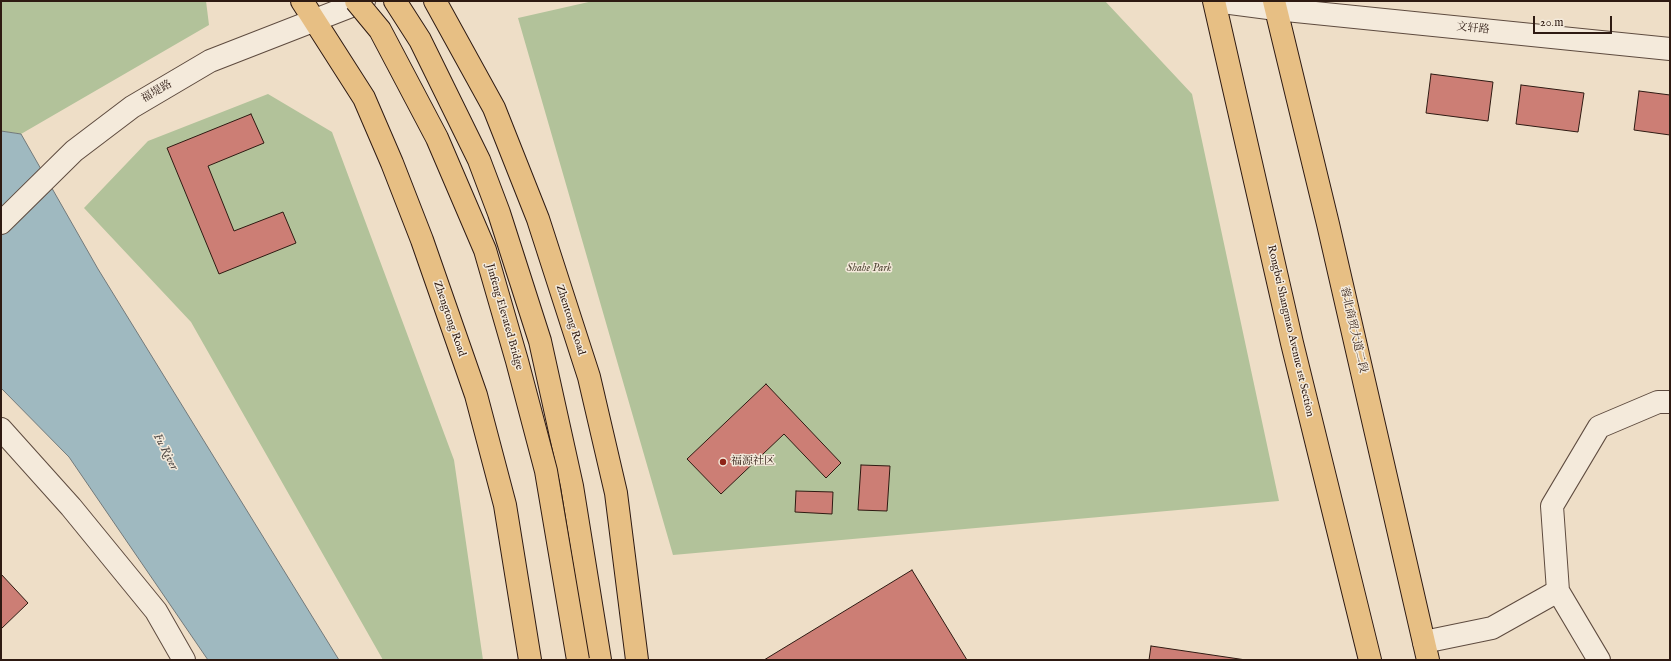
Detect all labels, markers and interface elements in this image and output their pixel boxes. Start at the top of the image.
scale bar [1535,8,1614,34]
text: 20 m [1540,15,1563,30]
street label: 文轩路 [1456,21,1490,37]
street label: 福堤路 [139,78,175,106]
street label: Rongbei Shangmao Avenue 1st Section [1264,244,1316,418]
street label: Jinfeng Elevated Bridge [483,262,525,372]
park label: Shahe Park [847,262,891,276]
street label: Zhengtong Road [430,279,468,359]
street label: Zhentong Road [552,283,588,357]
street label: 蓉北商贸大道二段 [1337,286,1369,374]
water label: Fu River [149,431,181,473]
place label: 福源社区 [731,455,775,469]
marker: 福源社区 [718,457,728,467]

